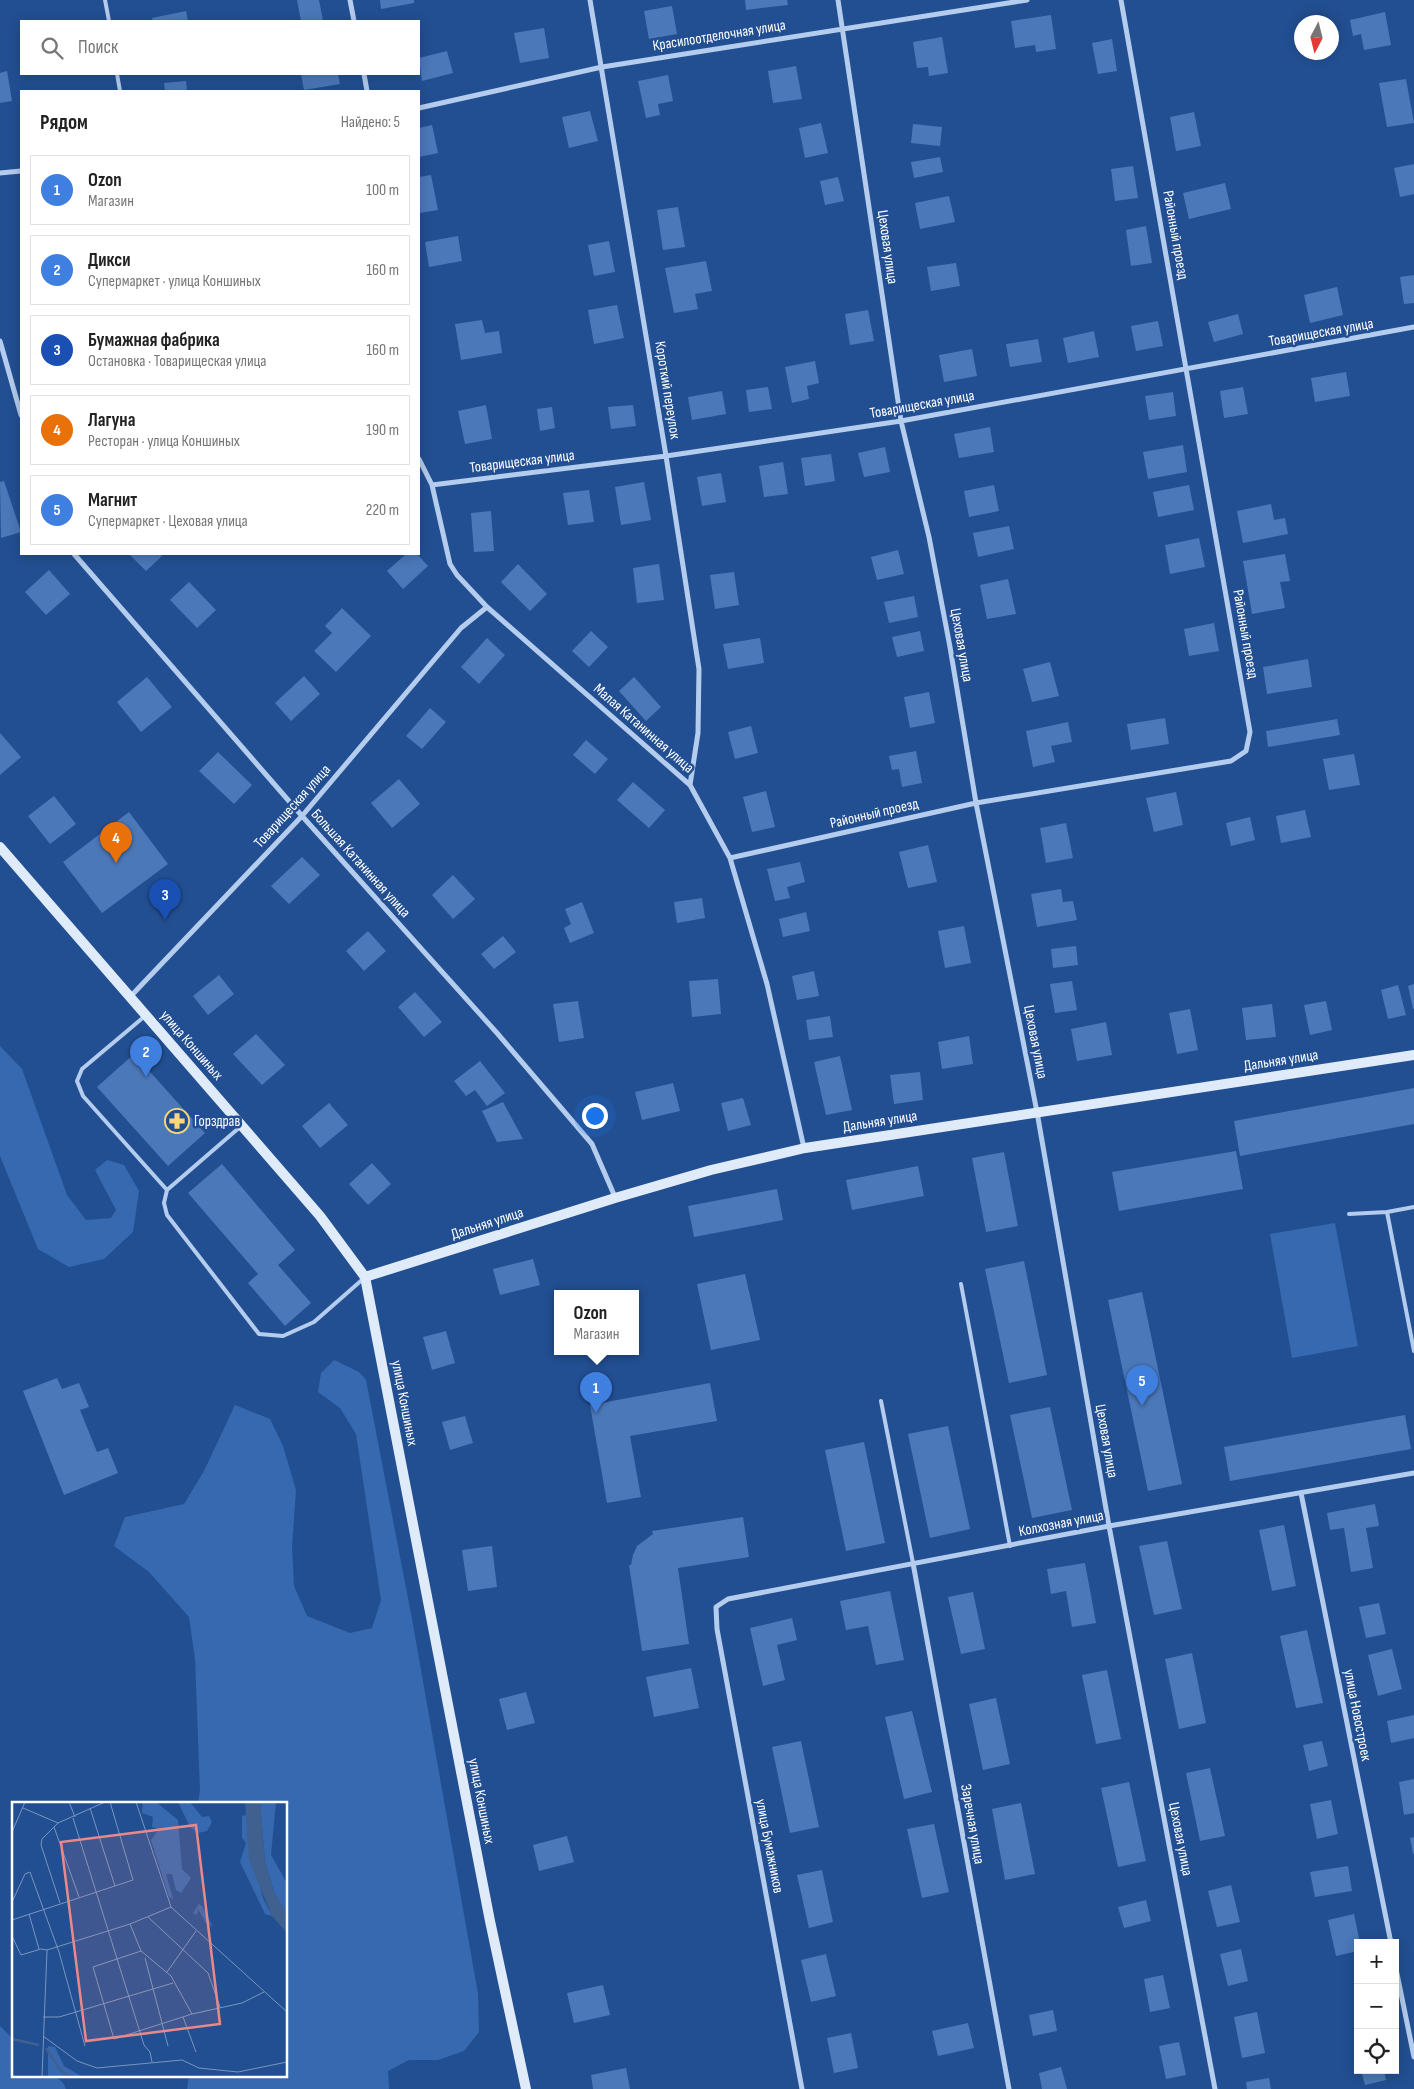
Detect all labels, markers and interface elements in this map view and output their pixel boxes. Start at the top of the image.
north arrow [1294,15,1339,60]
street label: Красилоотделочная улица [651,16,787,55]
search box [20,20,420,75]
icon: search [38,34,66,62]
text: Поиск [78,36,118,59]
text: Рядом [40,110,88,135]
text: Найдено: 5 [341,113,400,132]
text: Ozon [88,169,122,192]
text: 1 [54,181,60,200]
text: 100 m [366,181,399,200]
street label: Районный проезд [1158,189,1193,282]
text: Магазин [88,192,134,211]
street label: Цеховая улица [873,209,902,286]
text: Дикси [88,249,131,272]
text: 2 [53,261,61,280]
text: 160 m [366,261,399,280]
text: Супермаркет · улица Коншиных [88,272,261,291]
street label: Товарищеская улица [1267,314,1375,351]
text: Бумажная фабрика [88,329,220,352]
street label: Короткий переулок [650,340,685,441]
text: 3 [53,341,61,360]
text: 160 m [366,341,399,360]
text: Остановка · Товарищеская улица [88,352,266,371]
street label: Товарищеская улица [868,386,976,423]
text: Лагуна [88,409,135,432]
text: 4 [53,421,61,440]
text: 190 m [366,421,399,440]
text: Ресторан · улица Коншиных [88,432,240,451]
street label: Товарищеская улица [468,446,576,477]
text: Магнит [88,489,137,512]
text: 5 [53,501,61,520]
text: 220 m [366,501,399,520]
text: Супермаркет · Цеховая улица [88,512,248,531]
street label: Районный проезд [1228,588,1263,681]
street label: Цеховая улица [946,607,977,684]
street label: Малая Катанинная улица [590,680,698,777]
street label: Товарищеская улица [250,761,335,852]
street label: Районный проезд [828,794,921,833]
street label: Большая Катанинная улица [307,805,415,922]
pin: 4 [100,822,132,863]
pin: 3 [149,879,181,920]
street label: Цеховая улица [1019,1004,1052,1081]
street label: улица Коншиных [156,1006,228,1085]
pin: 2 [130,1036,162,1077]
street label: Дальняя улица [1243,1045,1320,1076]
your location [582,1103,608,1129]
street label: Дальняя улица [842,1106,919,1137]
pharmacy icon: Горздрав [164,1108,190,1134]
place label: Горздрав [194,1112,240,1131]
street label: Дальняя улица [449,1203,526,1244]
popup [554,1290,639,1355]
text: Ozon [574,1302,607,1325]
text: Магазин [574,1325,619,1344]
street label: улица Коншиных [387,1359,422,1448]
pin: 5 [1126,1365,1158,1406]
pin: 1 [580,1372,612,1413]
street label: Цеховая улица [1091,1403,1122,1480]
street label: Колхозная улица [1017,1506,1105,1541]
street label: улица Новостроек [1339,1668,1376,1763]
street label: улица Коншиных [464,1757,499,1846]
street label: Заречная улица [956,1783,989,1866]
street label: улица Бумажников [751,1797,788,1895]
street label: Цеховая улица [1164,1801,1197,1878]
inset map [12,1802,288,2076]
map controls [1354,1939,1399,2074]
button: + [1354,1939,1399,1984]
button: − [1354,1984,1399,2029]
button: locate [1354,2029,1399,2074]

